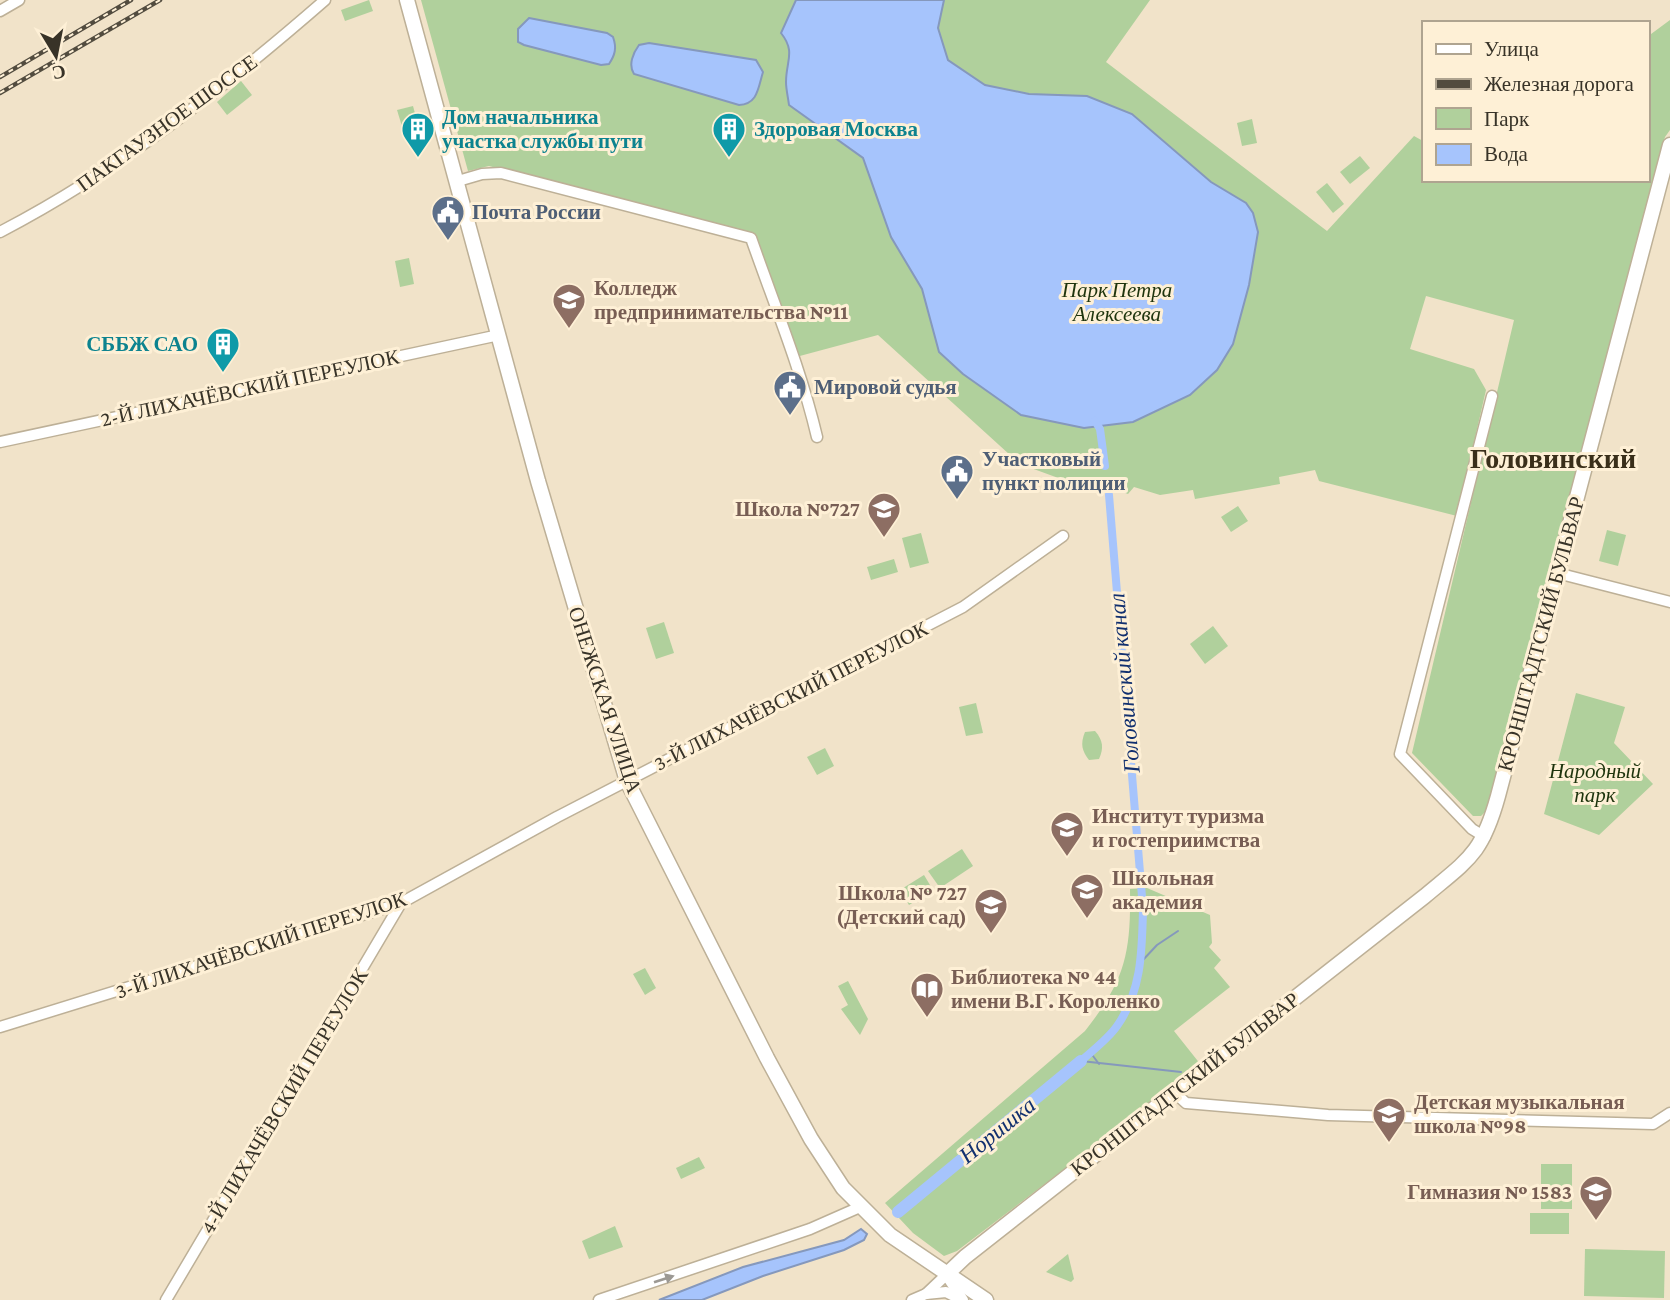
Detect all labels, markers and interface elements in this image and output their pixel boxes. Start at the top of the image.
north arrow [21,21,91,91]
legend [1422,21,1649,182]
text: Улица [1484,37,1539,61]
street label: ПАКГАУЗНОЕ ШОССЕ [72,49,262,197]
text: С [50,61,67,84]
text: Железная дорога [1484,72,1634,96]
place label: Дом начальника участка службы пути [442,105,643,153]
text: Парк [1484,107,1530,131]
building icon: Дом начальника участка службы пути [399,110,437,159]
building icon: Здоровая Москва [710,110,748,159]
place label: Здоровая Москва [754,117,918,141]
text: Вода [1484,142,1529,166]
public building icon: Почта России [429,193,467,242]
place label: Почта России [472,200,601,224]
place label: Колледж предпринимательства №11 [594,276,848,324]
park label: Парк Петра Алексеева [1061,278,1172,326]
school or university icon: Колледж предпринимательства №11 [550,281,588,330]
building icon: СББЖ САО [204,325,242,374]
place label: СББЖ САО [86,332,198,356]
street label: 2-Й ЛИХАЧЁВСКИЙ ПЕРЕУЛОК [99,344,402,431]
public building icon: Мировой судья [771,368,809,417]
place label: Мировой судья [814,375,957,399]
district label: Головинский [1470,443,1636,474]
place label: Участковый пункт полиции [982,447,1126,495]
public building icon: Участковый пункт полиции [938,452,976,501]
school or university icon: Школа №727 [865,490,903,539]
street label: КРОНШТАДТСКИЙ БУЛЬВАР [1493,494,1589,774]
place label: Школа №727 [735,497,860,521]
water label: Головинский канал [1103,592,1145,775]
street label: ОНЕЖСКАЯ УЛИЦА [563,604,647,797]
street label: 3-Й ЛИХАЧЁВСКИЙ ПЕРЕУЛОК [650,616,933,776]
park label: Народный парк [1548,759,1642,807]
place label: Институт туризма и гостеприимства [1092,804,1265,852]
school or university icon: Институт туризма и гостеприимства [1048,809,1086,858]
place label: Школьная академия [1112,866,1214,914]
school or university icon: Школьная академия [1068,871,1106,920]
place label: Школа № 727 (Детский сад) [836,881,967,929]
street label: 3-Й ЛИХАЧЁВСКИЙ ПЕРЕУЛОК [113,886,410,1003]
school or university icon: Школа № 727 (Детский сад) [972,886,1010,935]
street label: 4-Й ЛИХАЧЁВСКИЙ ПЕРЕУЛОК [195,963,373,1238]
place label: Библиотека № 44 имени В.Г. Короленко [951,965,1160,1013]
library icon: Библиотека № 44 имени В.Г. Короленко [908,970,946,1019]
street label: КРОНШТАДТСКИЙ БУЛЬВАР [1066,987,1304,1181]
place label: Детская музыкальная школа №98 [1414,1090,1625,1138]
water label: Норишка [953,1092,1040,1169]
school or university icon: Детская музыкальная школа №98 [1370,1095,1408,1144]
school or university icon: Гимназия № 1583 [1577,1173,1615,1222]
place label: Гимназия № 1583 [1407,1180,1572,1204]
one-way arrow [654,1273,675,1284]

